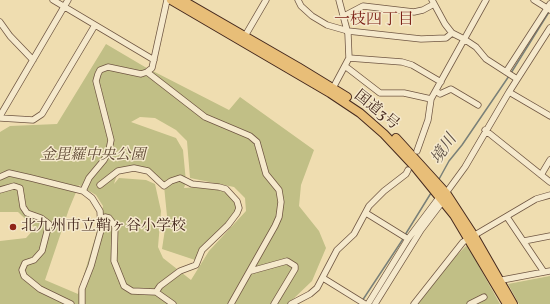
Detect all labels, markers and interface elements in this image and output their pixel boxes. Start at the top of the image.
district label: 一枝四丁目 [334,11,414,31]
street label: 国道3号 [350,87,402,135]
water label: 境川 [428,131,462,169]
park label: 金毘羅中央公園 [41,147,145,165]
place label: 北九州市立鞘ヶ谷小学校 [21,218,186,236]
marker: 北九州市立鞘ヶ谷小学校 [8,222,18,232]

